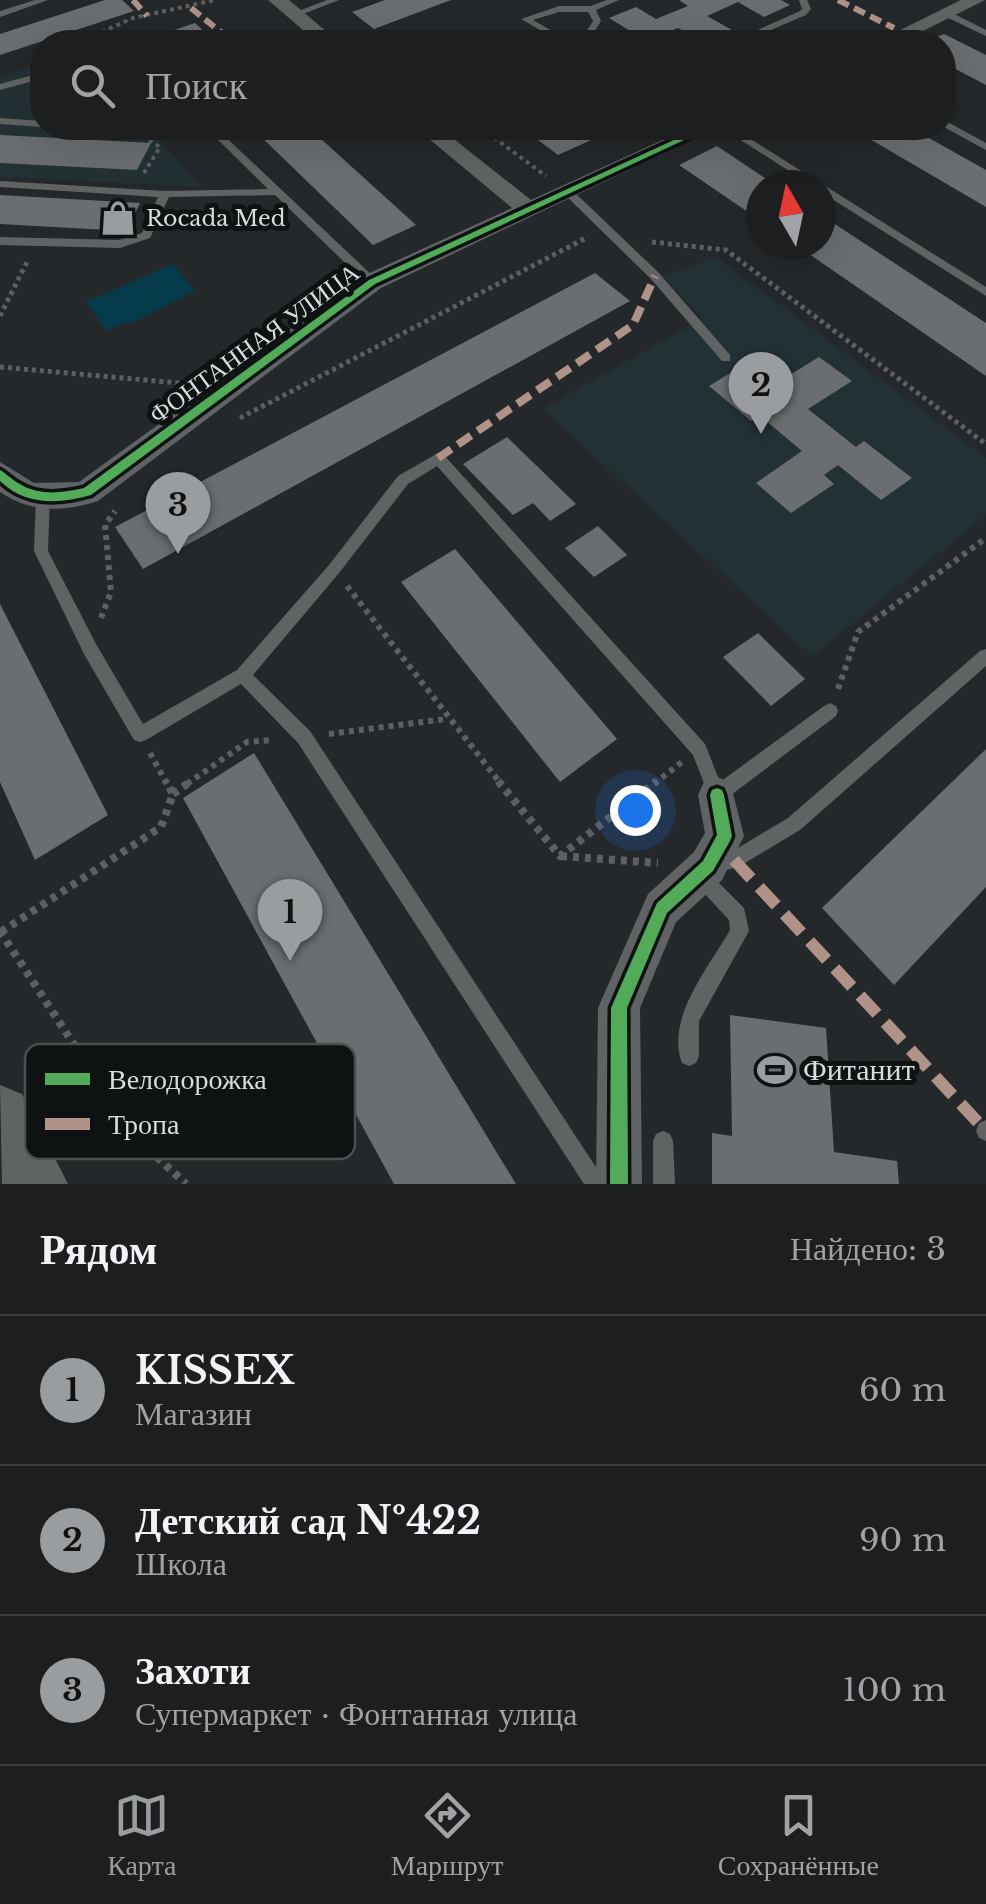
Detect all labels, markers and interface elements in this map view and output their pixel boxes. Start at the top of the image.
search box [30,30,956,140]
icon: search [65,58,120,113]
text: Поиск [145,62,247,109]
north arrow [746,170,836,260]
shop icon: Rocada Med [99,199,137,237]
place label: Rocada Med [146,205,286,232]
street label: ФОНТАННАЯ УЛИЦА [143,257,365,430]
pin: 2 [728,352,794,434]
pin: 3 [146,472,210,554]
your location [610,785,661,836]
pin: 1 [258,878,322,961]
legend [25,1044,355,1159]
sports icon: Фитанит [756,1051,794,1089]
place label: Фитанит [803,1051,915,1088]
text: Велодорожка [108,1062,267,1097]
text: Тропа [108,1107,180,1142]
text: Рядом [40,1223,157,1275]
text: Найдено: 3 [790,1229,946,1269]
text: KISSEX [135,1347,294,1394]
text: 1 [66,1370,79,1410]
text: 60 m [859,1370,946,1410]
text: Магазин [135,1394,252,1434]
text: Детский сад №422 [135,1497,481,1544]
text: 2 [62,1520,83,1560]
text: 90 m [859,1520,946,1560]
text: Школа [135,1544,227,1584]
text: Захоти [135,1647,251,1694]
text: 3 [62,1670,83,1710]
text: 100 m [843,1670,946,1710]
text: Супермаркет · Фонтанная улица [135,1694,577,1734]
tab: Карта [107,1788,177,1883]
tab: Маршрут [391,1788,504,1883]
tab: Сохранённые [718,1788,879,1883]

